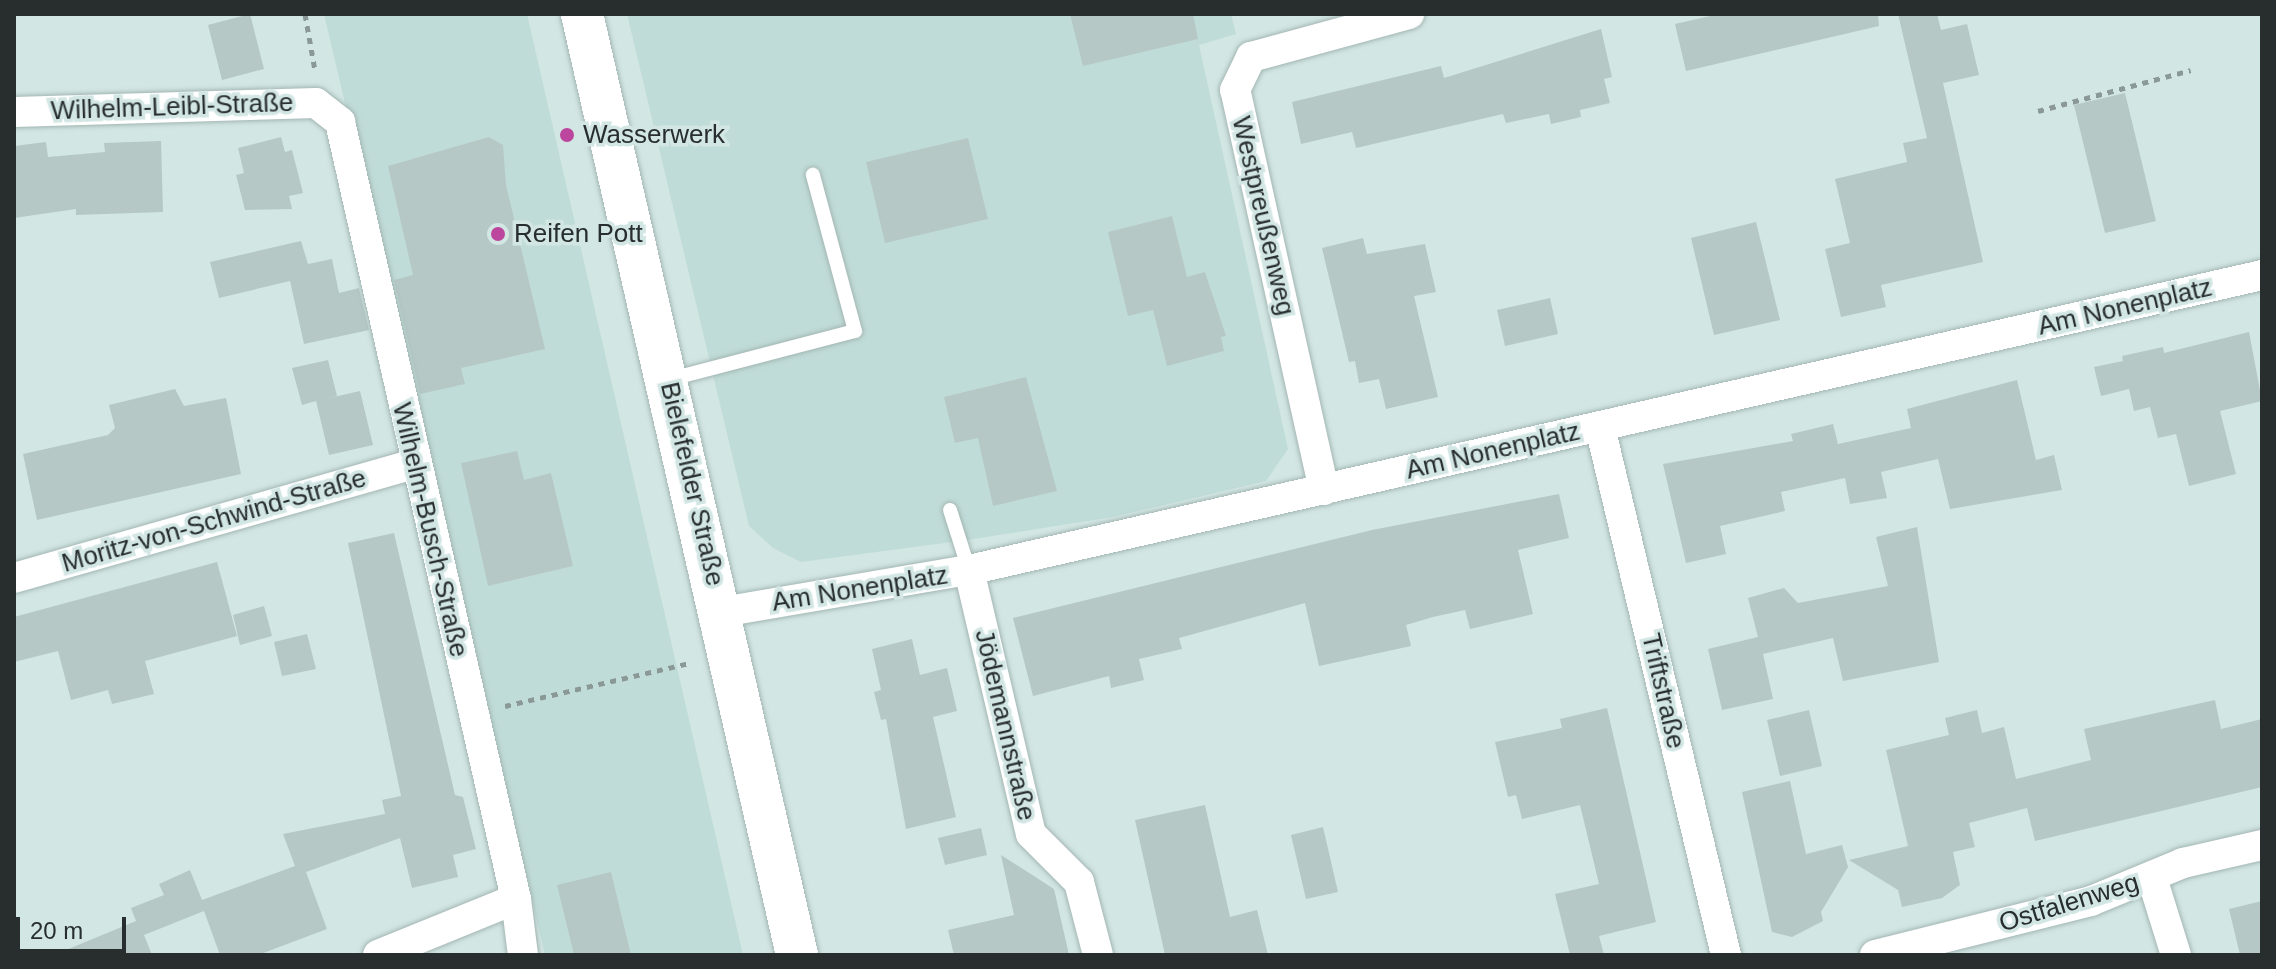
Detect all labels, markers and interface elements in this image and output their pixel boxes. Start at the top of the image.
street label: Wilhelm-Leibl-Straße [50,87,294,127]
street label: Westpreußenweg [1225,113,1301,319]
place label: Wasserwerk [583,119,725,151]
marker: Wasserwerk [558,126,576,144]
place label: Reifen Pott [514,218,643,250]
marker: Reifen Pott [489,225,507,243]
street label: Am Nonenplatz [2035,272,2215,342]
street label: Bielefelder Straße [653,379,731,589]
street label: Wilhelm-Busch-Straße [386,400,474,660]
street label: Am Nonenplatz [1403,416,1583,486]
street label: Moritz-von-Schwind-Straße [58,463,370,579]
street label: Am Nonenplatz [770,560,950,618]
street label: Jödemannstraße [968,626,1042,824]
street label: Triftstraße [1635,630,1691,752]
street label: Ostfalenweg [1995,867,2143,939]
scale bar [20,901,130,951]
text: 20 m [30,917,83,944]

